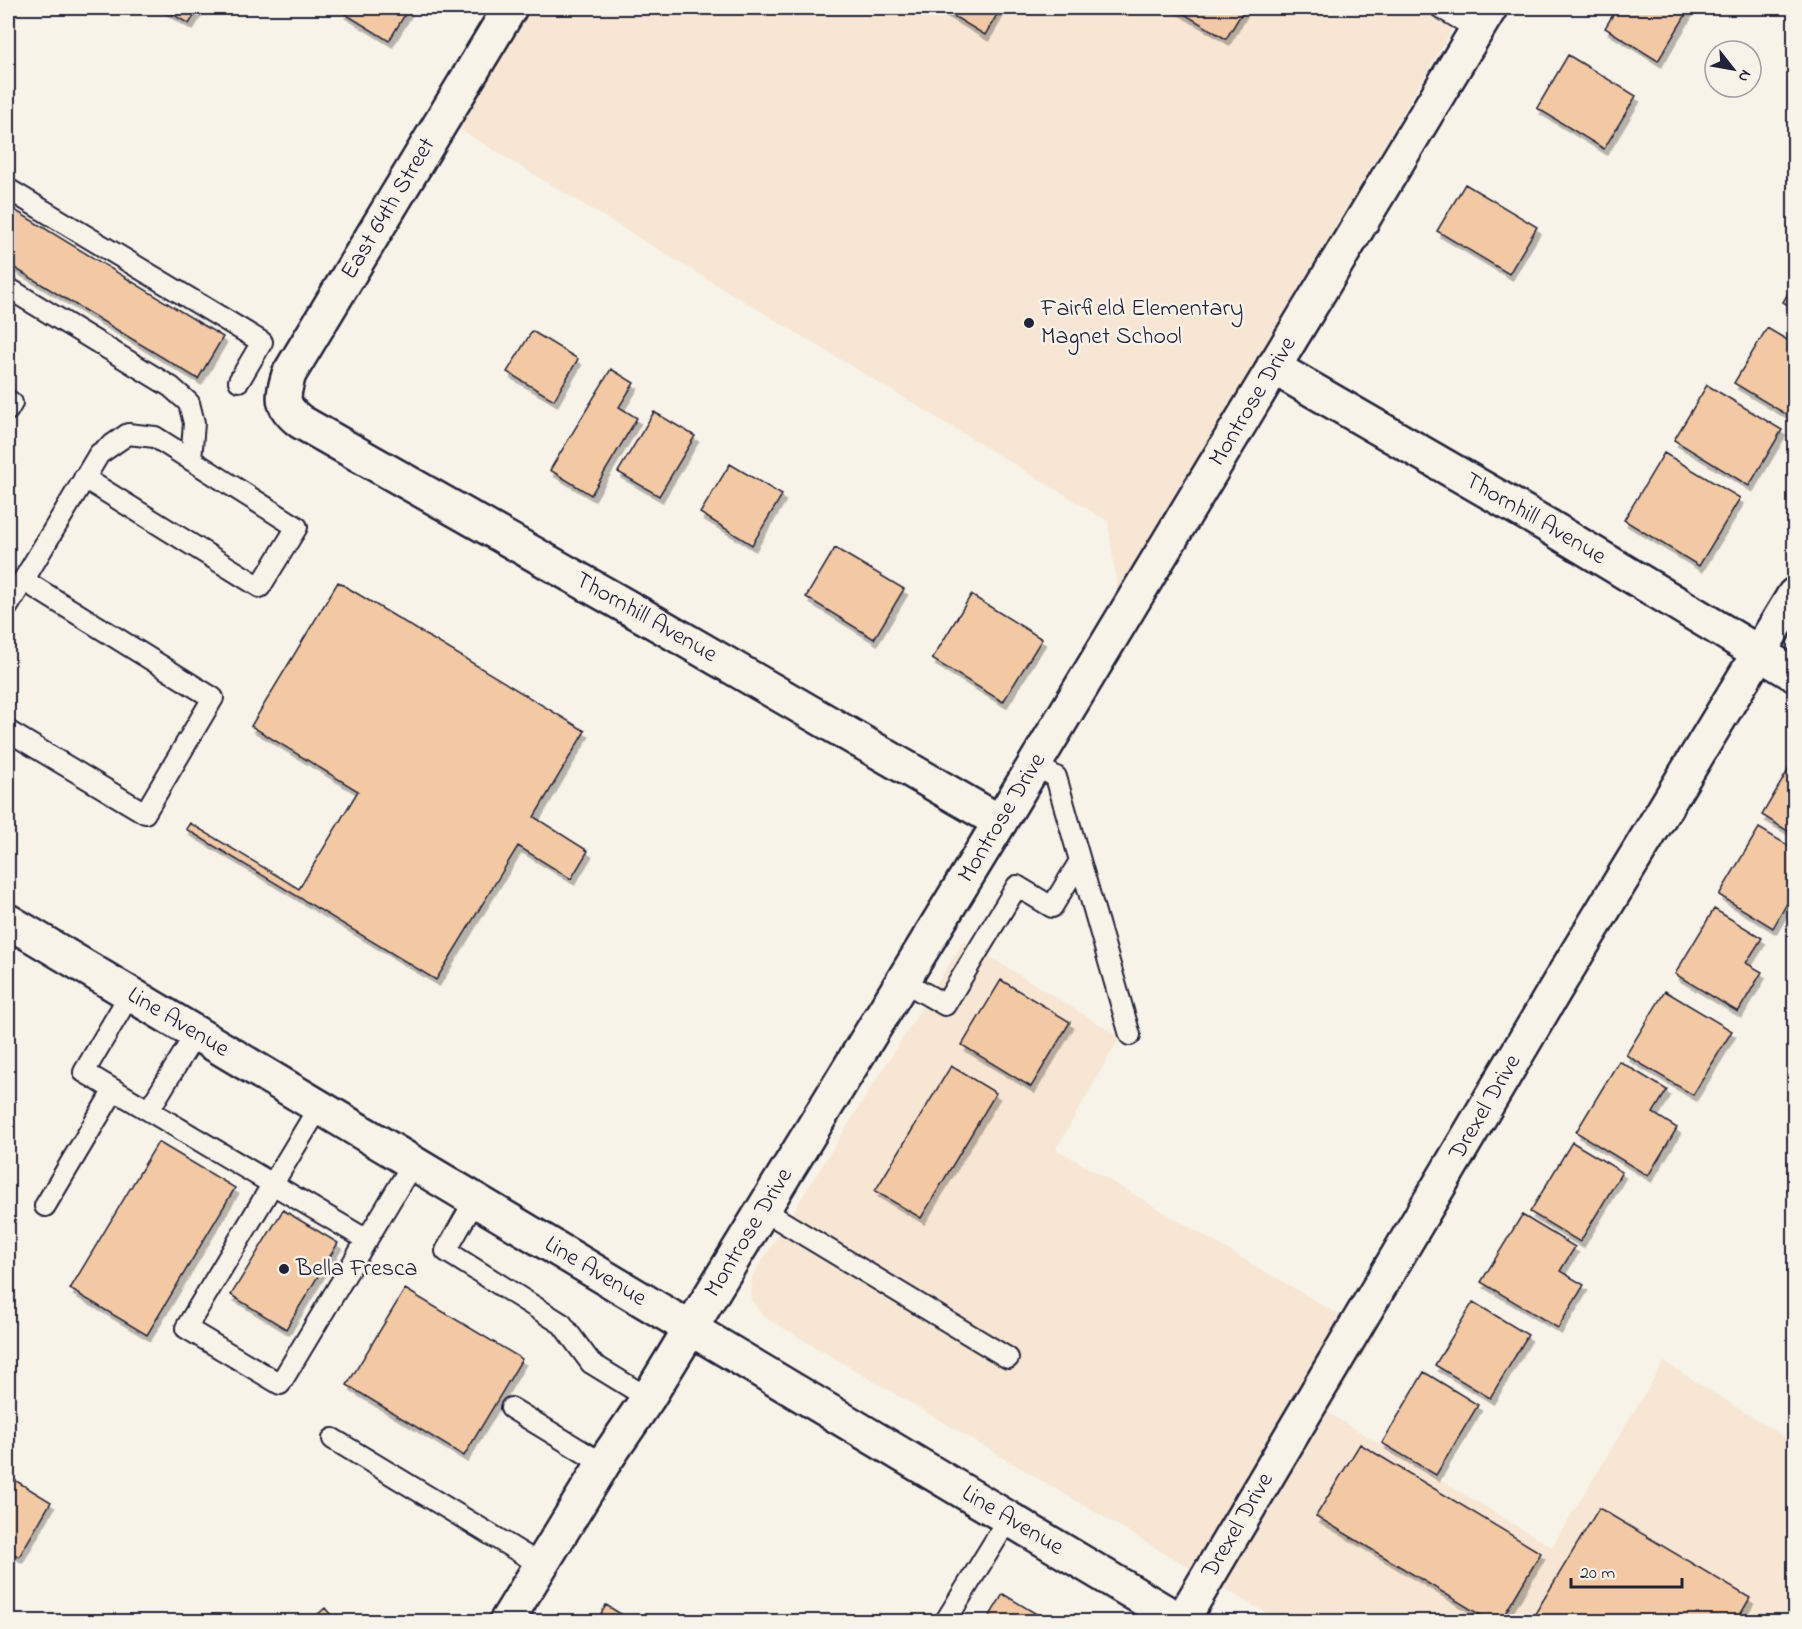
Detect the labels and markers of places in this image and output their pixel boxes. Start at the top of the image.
place label: Fairfield Elementary Magnet School [1040,292,1243,355]
marker: Fairfield Elementary Magnet School [1022,316,1036,330]
place label: Bella Fresca [295,1252,418,1287]
marker: Bella Fresca [277,1262,291,1276]

